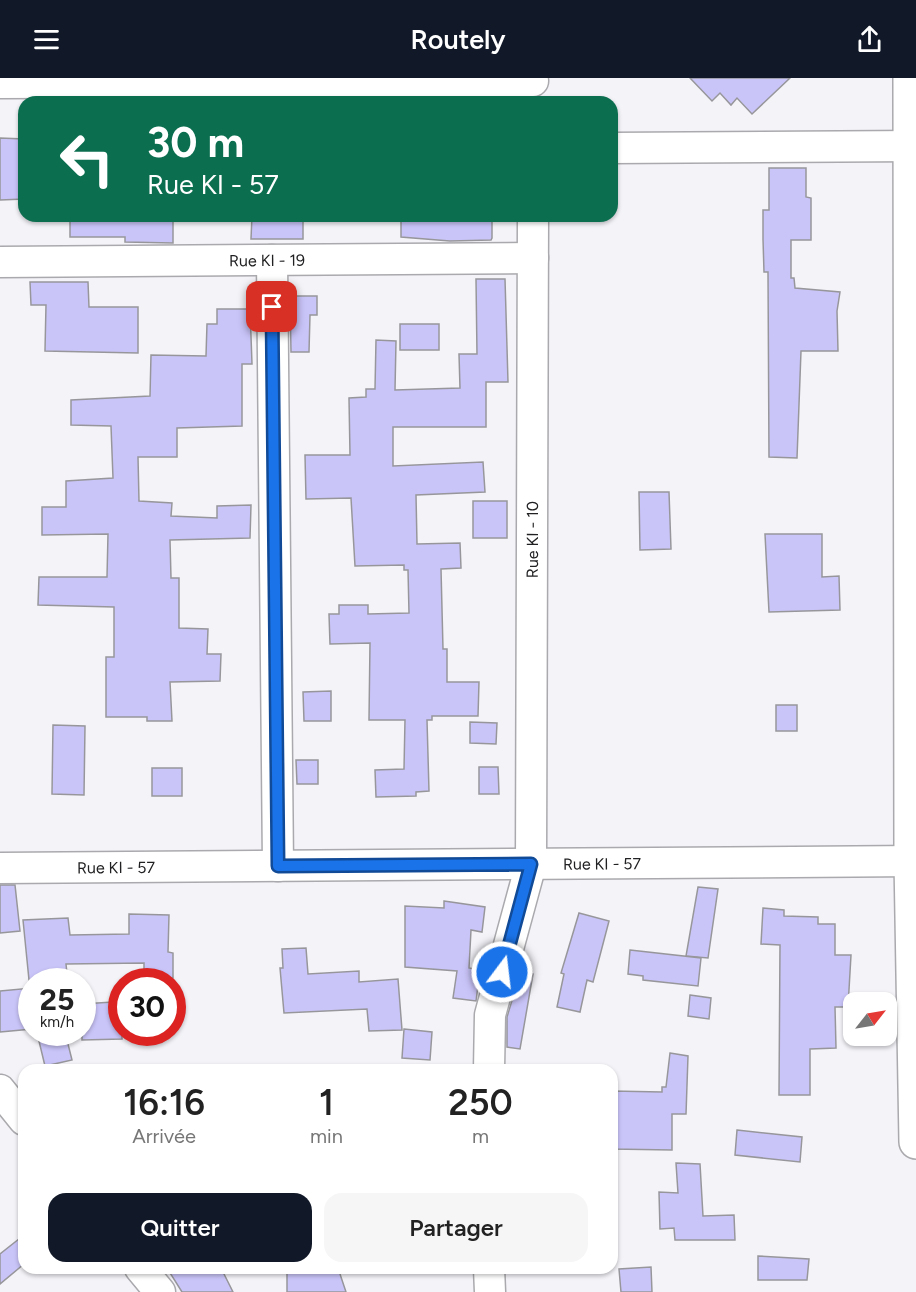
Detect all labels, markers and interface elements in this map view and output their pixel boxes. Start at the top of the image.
icon: menu [30,23,63,56]
text: Routely [411,23,505,56]
icon: share [853,23,886,56]
text: 30 m [147,117,244,168]
icon: left [48,120,126,198]
text: Rue KI - 57 [147,168,279,201]
street label: Rue KI - 19 [229,251,305,270]
pin [246,281,297,332]
icon: arrive [255,290,288,323]
street label: Rue KI - 10 [523,501,542,578]
street label: Rue KI - 57 [563,854,642,874]
street label: Rue KI - 57 [77,858,156,877]
position arrow [470,940,534,1004]
speed limit sign: 30 [108,968,186,1046]
text: 25 [40,981,74,1018]
north arrow [843,992,897,1046]
map controls [843,992,897,1046]
text: km/h [40,1013,74,1031]
text: 16:16 [123,1081,205,1124]
text: 1 [319,1081,334,1124]
text: 250 [448,1081,513,1124]
text: Arrivée [132,1124,196,1148]
text: min [310,1124,343,1148]
text: m [472,1124,489,1148]
button: Quitter [48,1193,312,1262]
button: Partager [324,1193,588,1262]

